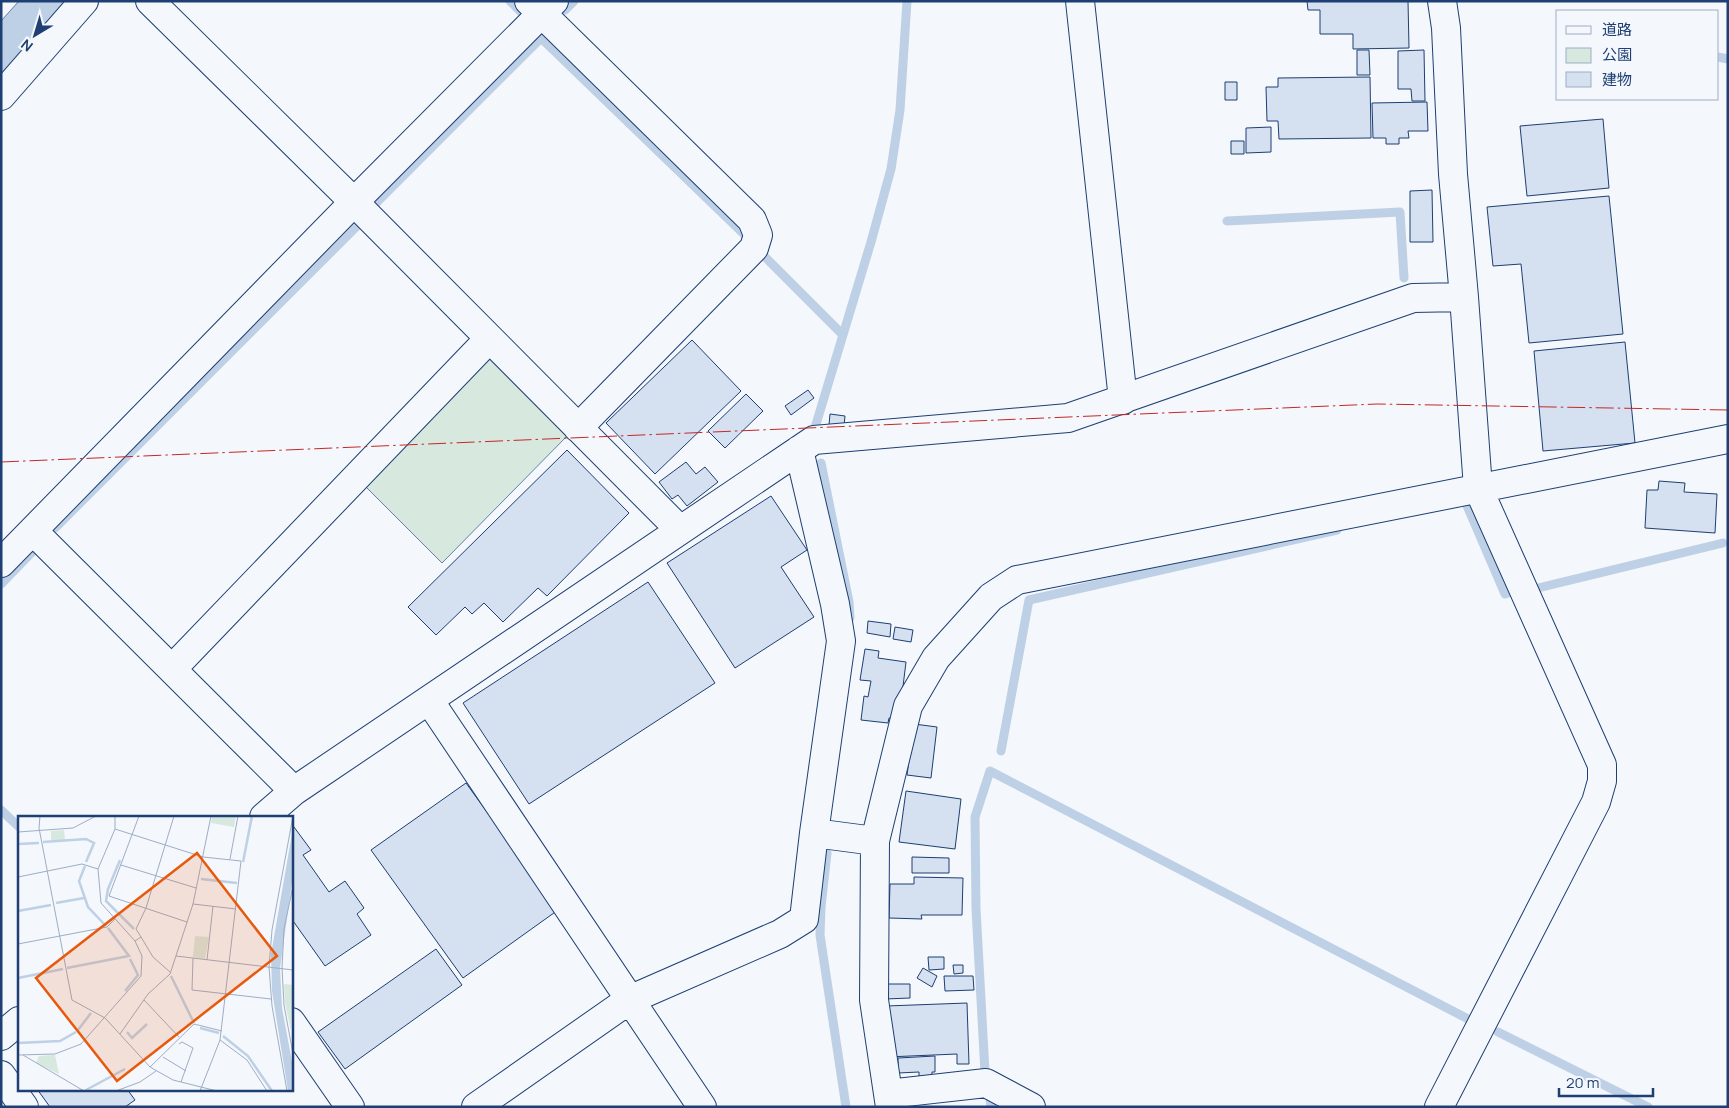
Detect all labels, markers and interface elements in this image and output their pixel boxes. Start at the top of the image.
north arrow [10,10,60,60]
legend [1556,10,1719,100]
text: 道路 [1602,19,1632,40]
text: N [17,35,37,56]
text: 公園 [1602,44,1632,65]
text: 建物 [1602,69,1632,90]
inset map [18,816,292,1090]
scale bar [1559,1066,1653,1098]
text: 20 m [1566,1072,1599,1093]

